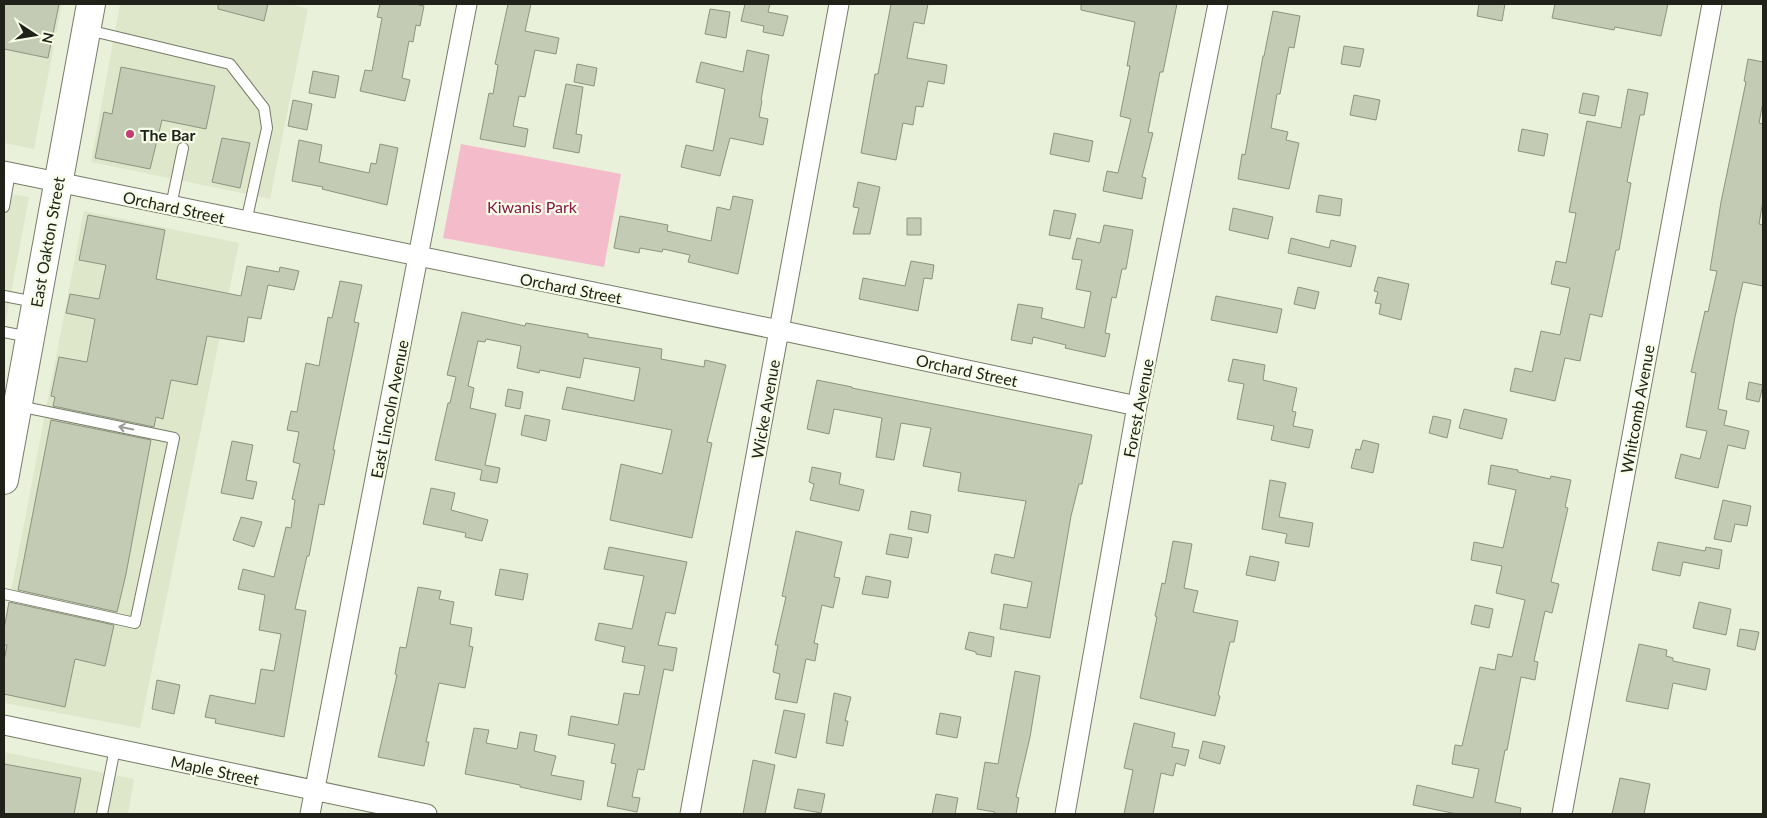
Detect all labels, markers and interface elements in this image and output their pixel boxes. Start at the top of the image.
north arrow [10,10,60,60]
text: N [39,31,58,45]
place label: The Bar [140,125,195,144]
marker: The Bar [124,128,136,140]
street label: East Oakton Street [26,175,68,309]
street label: Orchard Street [121,187,227,227]
park label: Kiwanis Park [487,197,578,216]
street label: Orchard Street [518,269,624,307]
street label: East Lincoln Avenue [366,338,412,480]
street label: Whitcomb Avenue [1616,343,1658,475]
street label: Orchard Street [914,350,1020,390]
street label: Forest Avenue [1119,357,1157,459]
street label: Wicke Avenue [747,358,783,460]
one-way arrow [118,423,134,432]
street label: Maple Street [169,751,261,789]

